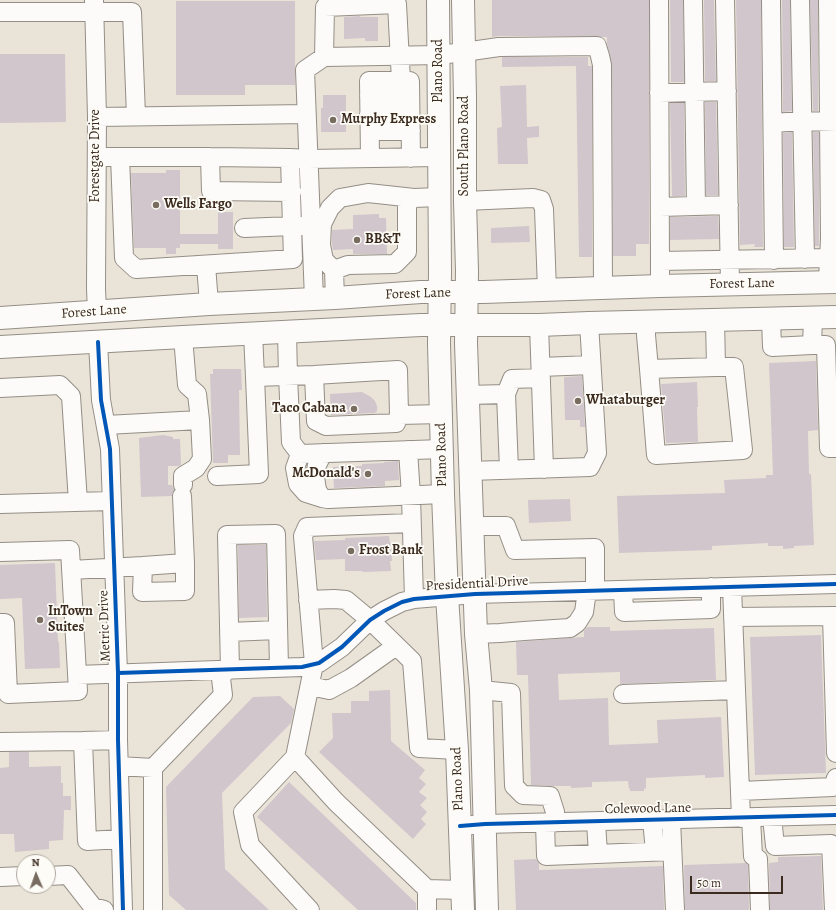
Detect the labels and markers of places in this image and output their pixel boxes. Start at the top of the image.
place label: Murphy Express [341,112,436,128]
marker: Murphy Express [328,115,338,125]
place label: Wells Fargo [164,197,232,213]
marker: Wells Fargo [151,200,161,210]
place label: BB&T [365,232,401,248]
marker: BB&T [352,235,362,245]
place label: Whataburger [586,393,665,409]
marker: Whataburger [573,396,583,406]
place label: Taco Cabana [272,401,346,417]
marker: Taco Cabana [349,404,359,414]
place label: McDonald's [292,466,360,482]
marker: McDonald's [363,469,373,479]
place label: Frost Bank [359,543,422,559]
marker: Frost Bank [346,546,356,556]
place label: InTown Suites [48,604,93,636]
marker: InTown Suites [35,615,45,625]

